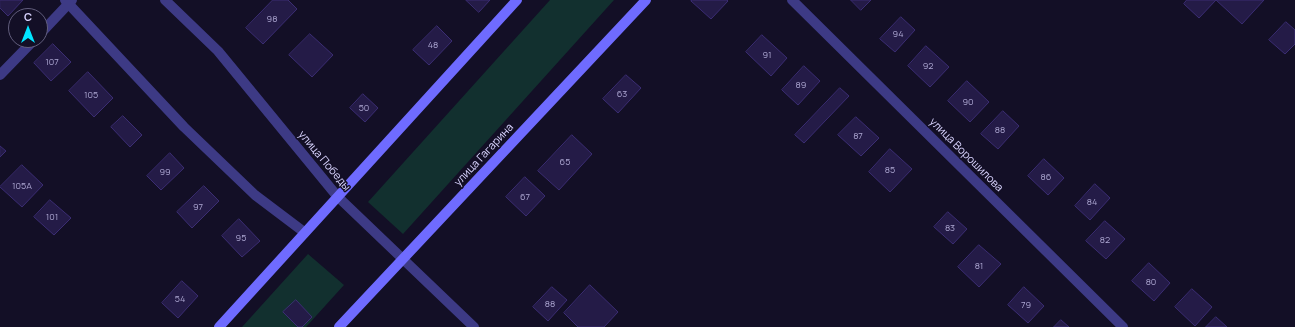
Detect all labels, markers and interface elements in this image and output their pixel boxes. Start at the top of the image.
north arrow [8,8,48,48]
text: С [24,9,32,24]
house number: 98 [267,14,277,24]
house number: 94 [893,29,903,39]
house number: 48 [428,40,438,50]
house number: 91 [762,50,772,60]
house number: 107 [45,57,59,67]
house number: 92 [923,61,933,71]
house number: 89 [796,80,806,90]
house number: 63 [617,89,627,99]
house number: 105 [84,90,98,100]
house number: 90 [962,97,974,107]
house number: 50 [359,103,369,113]
street label: улица Ворошилова [926,115,1006,195]
street label: улица Гагарина [452,121,516,189]
house number: 88 [995,125,1005,135]
street label: улица Победы [295,128,353,194]
house number: 87 [853,131,863,141]
house number: 65 [560,157,570,167]
house number: 85 [885,165,895,175]
house number: 99 [159,167,171,177]
house number: 86 [1041,172,1051,182]
house number: 105А [12,181,32,191]
house number: 67 [520,192,530,202]
house number: 84 [1087,197,1097,207]
house number: 97 [193,202,203,212]
house number: 101 [46,212,58,222]
house number: 83 [945,223,955,233]
house number: 95 [236,233,246,243]
house number: 82 [1100,235,1110,245]
house number: 81 [975,261,983,271]
house number: 80 [1146,277,1156,287]
house number: 54 [175,294,185,304]
house number: 88 [545,299,555,309]
house number: 79 [1021,300,1031,310]

